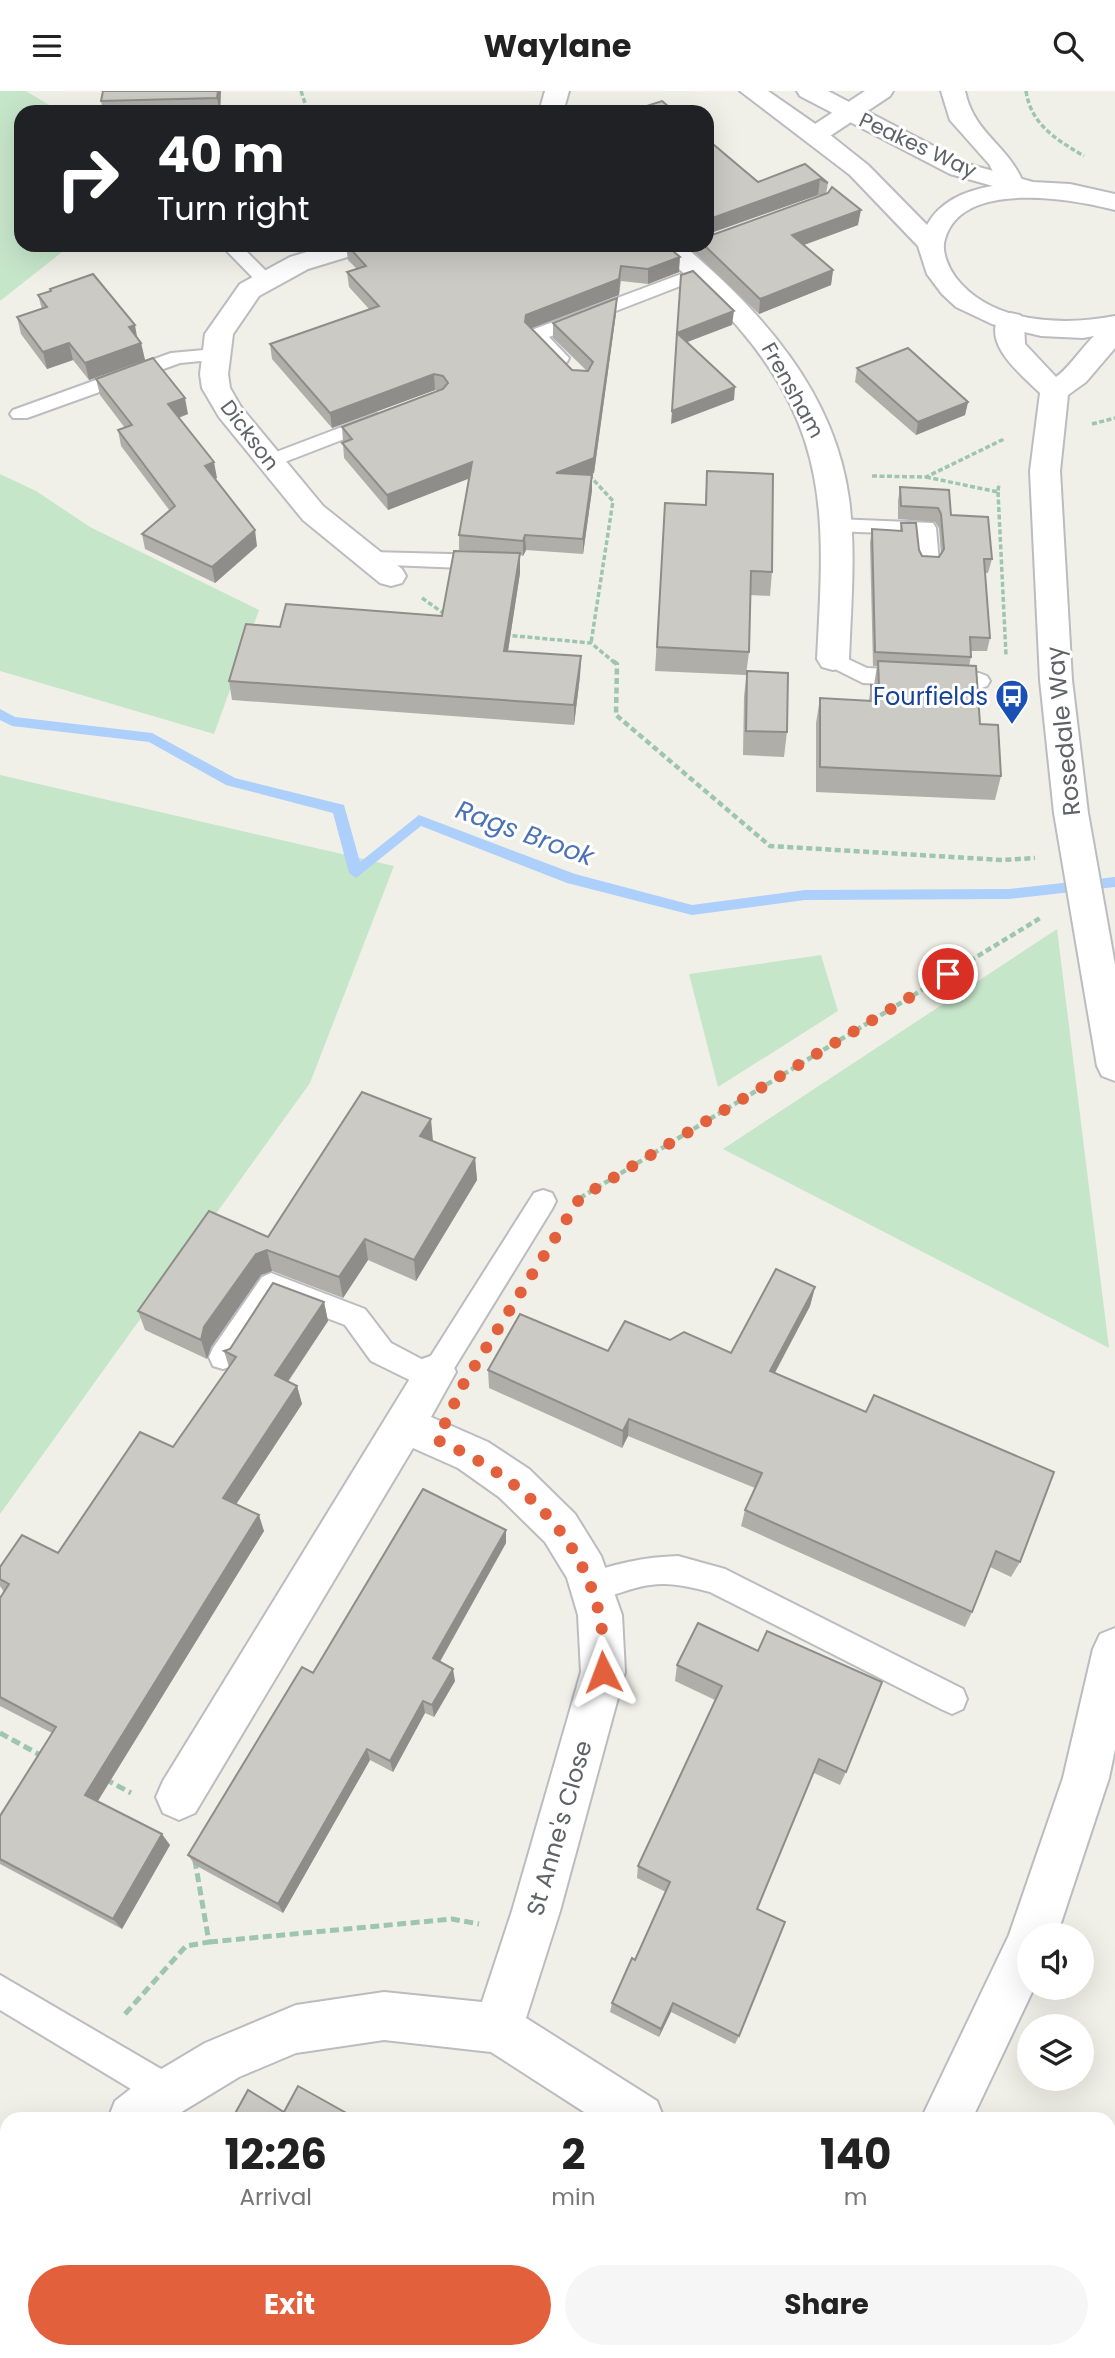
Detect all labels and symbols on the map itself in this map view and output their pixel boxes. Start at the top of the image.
street label: Peakes Way [855,105,982,185]
street label: Frensham [755,337,831,443]
street label: Dickson [214,394,286,476]
street label: Rosedale Way [1038,644,1088,817]
bus stop icon: Fourfields [993,677,1031,726]
place label: Fourfields [873,680,988,713]
water label: Rags Brook [451,791,601,875]
pin [918,944,978,1004]
position arrow [566,1635,640,1709]
street label: St Anne's Close [518,1736,600,1920]

